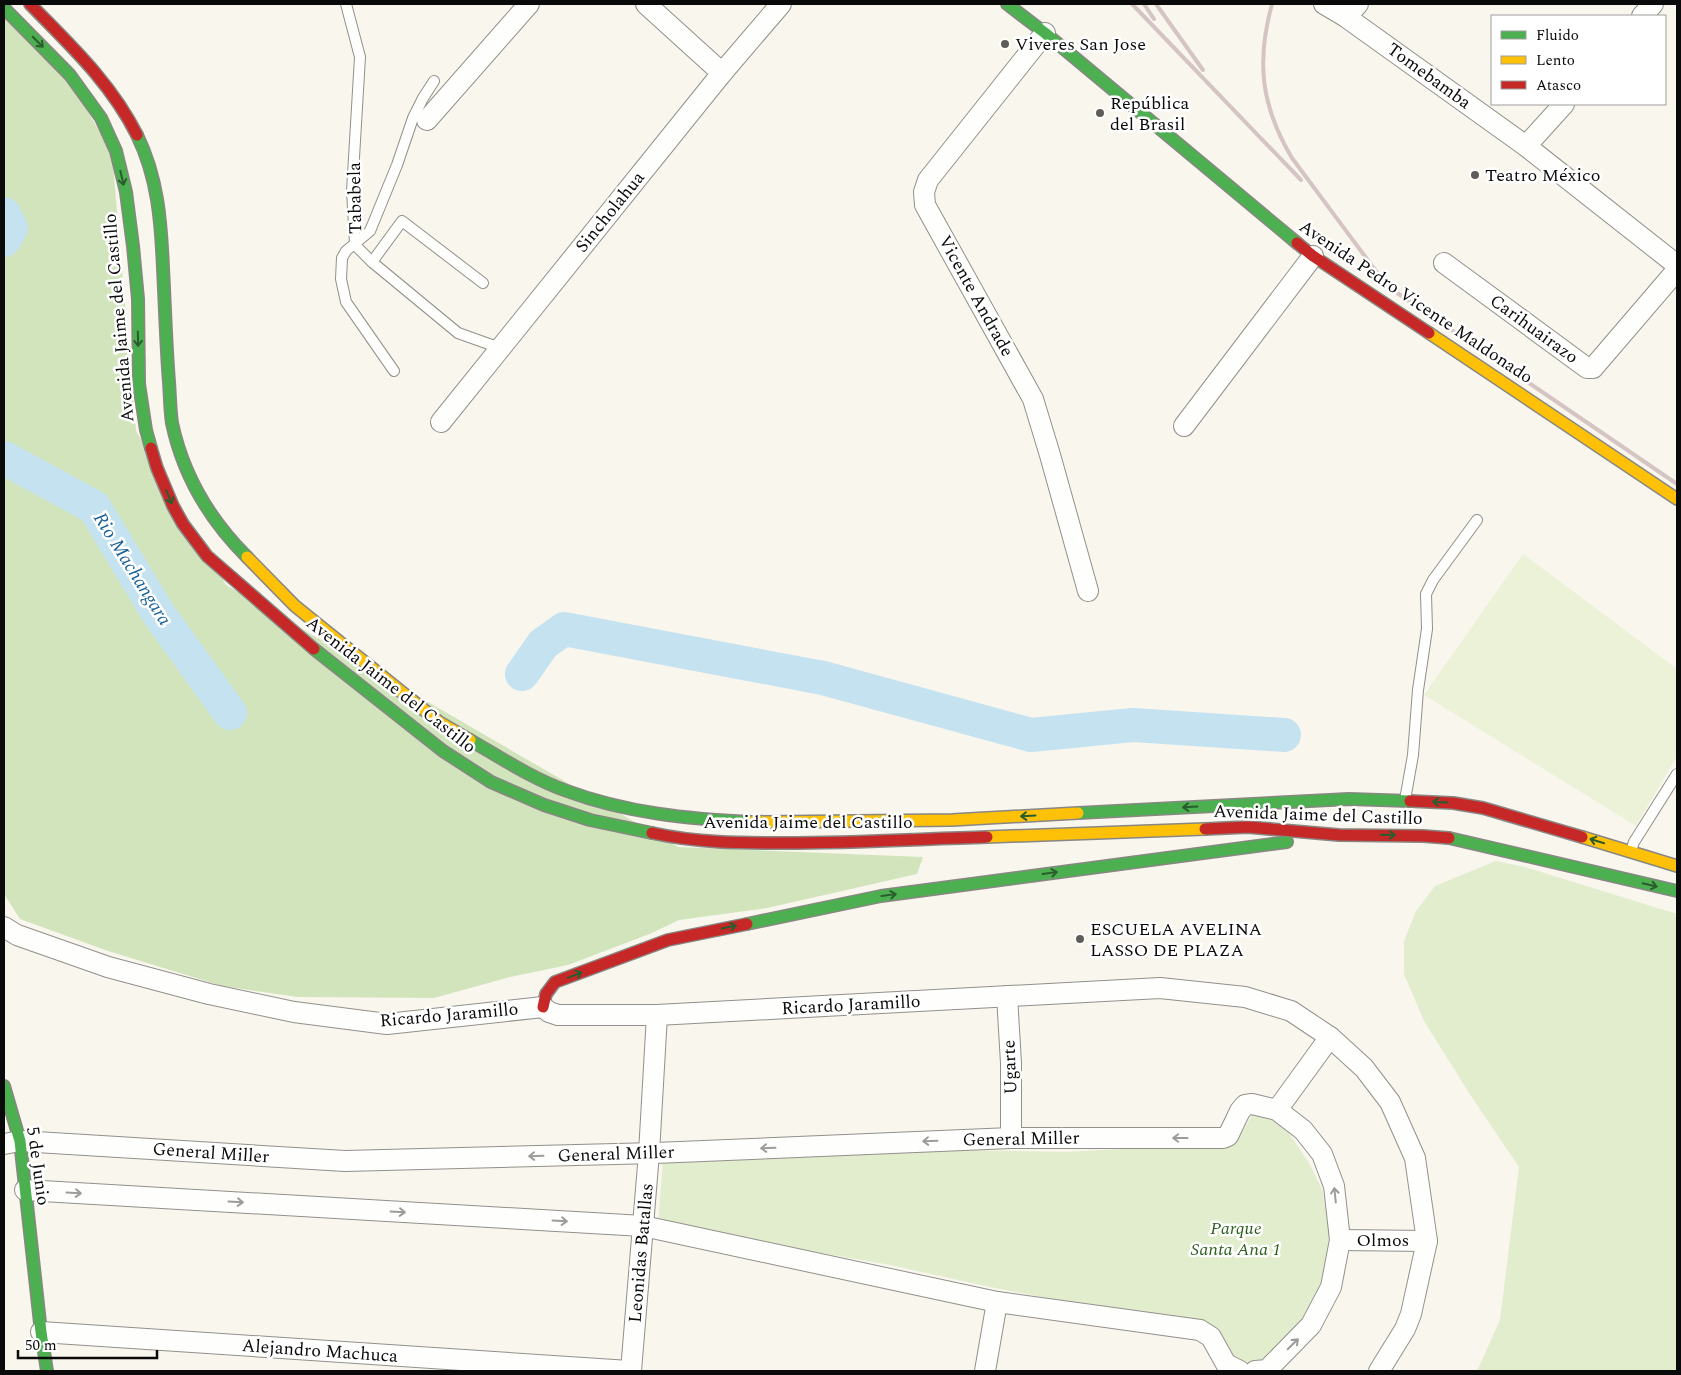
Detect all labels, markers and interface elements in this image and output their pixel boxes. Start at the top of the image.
legend [1491,15,1666,105]
text: Fluido [1536,24,1579,47]
place label: Viveres San Jose [1015,31,1146,58]
one-way arrow [32,36,44,49]
street label: Tomebamba [1381,36,1477,116]
marker: Viveres San Jose [999,38,1011,50]
text: Lento [1536,49,1575,72]
text: Atasco [1536,74,1581,97]
place label: República del Brasil [1110,90,1190,138]
marker: República del Brasil [1094,107,1106,119]
street label: Tababela [341,162,369,234]
place label: Teatro México [1485,162,1600,189]
street label: Sincholahua [569,165,651,259]
one-way arrow [118,169,127,185]
marker: Teatro México [1469,169,1481,181]
street label: Avenida Jaime del Castillo [96,212,142,424]
street label: Avenida Pedro Vicente Maldonado [1294,213,1538,391]
street label: Vicente Andrade [931,230,1021,362]
street label: Carihuairazo [1484,288,1584,370]
one-way arrow [134,331,143,347]
one-way arrow [165,489,175,504]
water label: Rio Machangara [86,507,179,632]
street label: Avenida Jaime del Castillo [300,610,482,760]
street label: Avenida Jaime del Castillo [1213,798,1423,832]
one-way arrow [1432,798,1448,807]
one-way arrow [1183,802,1199,811]
street label: Avenida Jaime del Castillo [703,809,913,836]
one-way arrow [1020,812,1036,821]
one-way arrow [1379,831,1395,840]
one-way arrow [1590,836,1606,846]
one-way arrow [1041,868,1057,878]
one-way arrow [1641,881,1657,890]
one-way arrow [880,890,896,900]
place label: ESCUELA AVELINA LASSO DE PLAZA [1090,916,1262,964]
one-way arrow [721,922,737,931]
marker: ESCUELA AVELINA LASSO DE PLAZA [1074,933,1086,945]
one-way arrow [566,970,582,979]
street label: Ricardo Jaramillo [781,988,921,1022]
street label: Ricardo Jaramillo [379,995,519,1035]
street label: Ugarte [996,1039,1024,1095]
street label: General Miller [962,1124,1080,1154]
street label: 5 de Junio [19,1125,57,1207]
one-way arrow [1172,1133,1188,1143]
street label: General Miller [152,1135,270,1171]
one-way arrow [923,1137,939,1146]
street label: General Miller [557,1138,675,1170]
one-way arrow [760,1143,776,1153]
one-way arrow [528,1151,544,1161]
street label: Leonidas Batallas [621,1182,661,1324]
one-way arrow [1330,1187,1340,1203]
one-way arrow [65,1188,81,1197]
one-way arrow [228,1198,244,1207]
one-way arrow [390,1207,406,1216]
park label: Parque Santa Ana 1 [1191,1215,1281,1263]
one-way arrow [552,1217,568,1226]
street label: Olmos [1357,1227,1409,1254]
scale bar [18,1328,156,1360]
street label: Alejandro Machuca [241,1332,399,1370]
text: 50 m [25,1334,57,1357]
one-way arrow [1287,1338,1299,1350]

